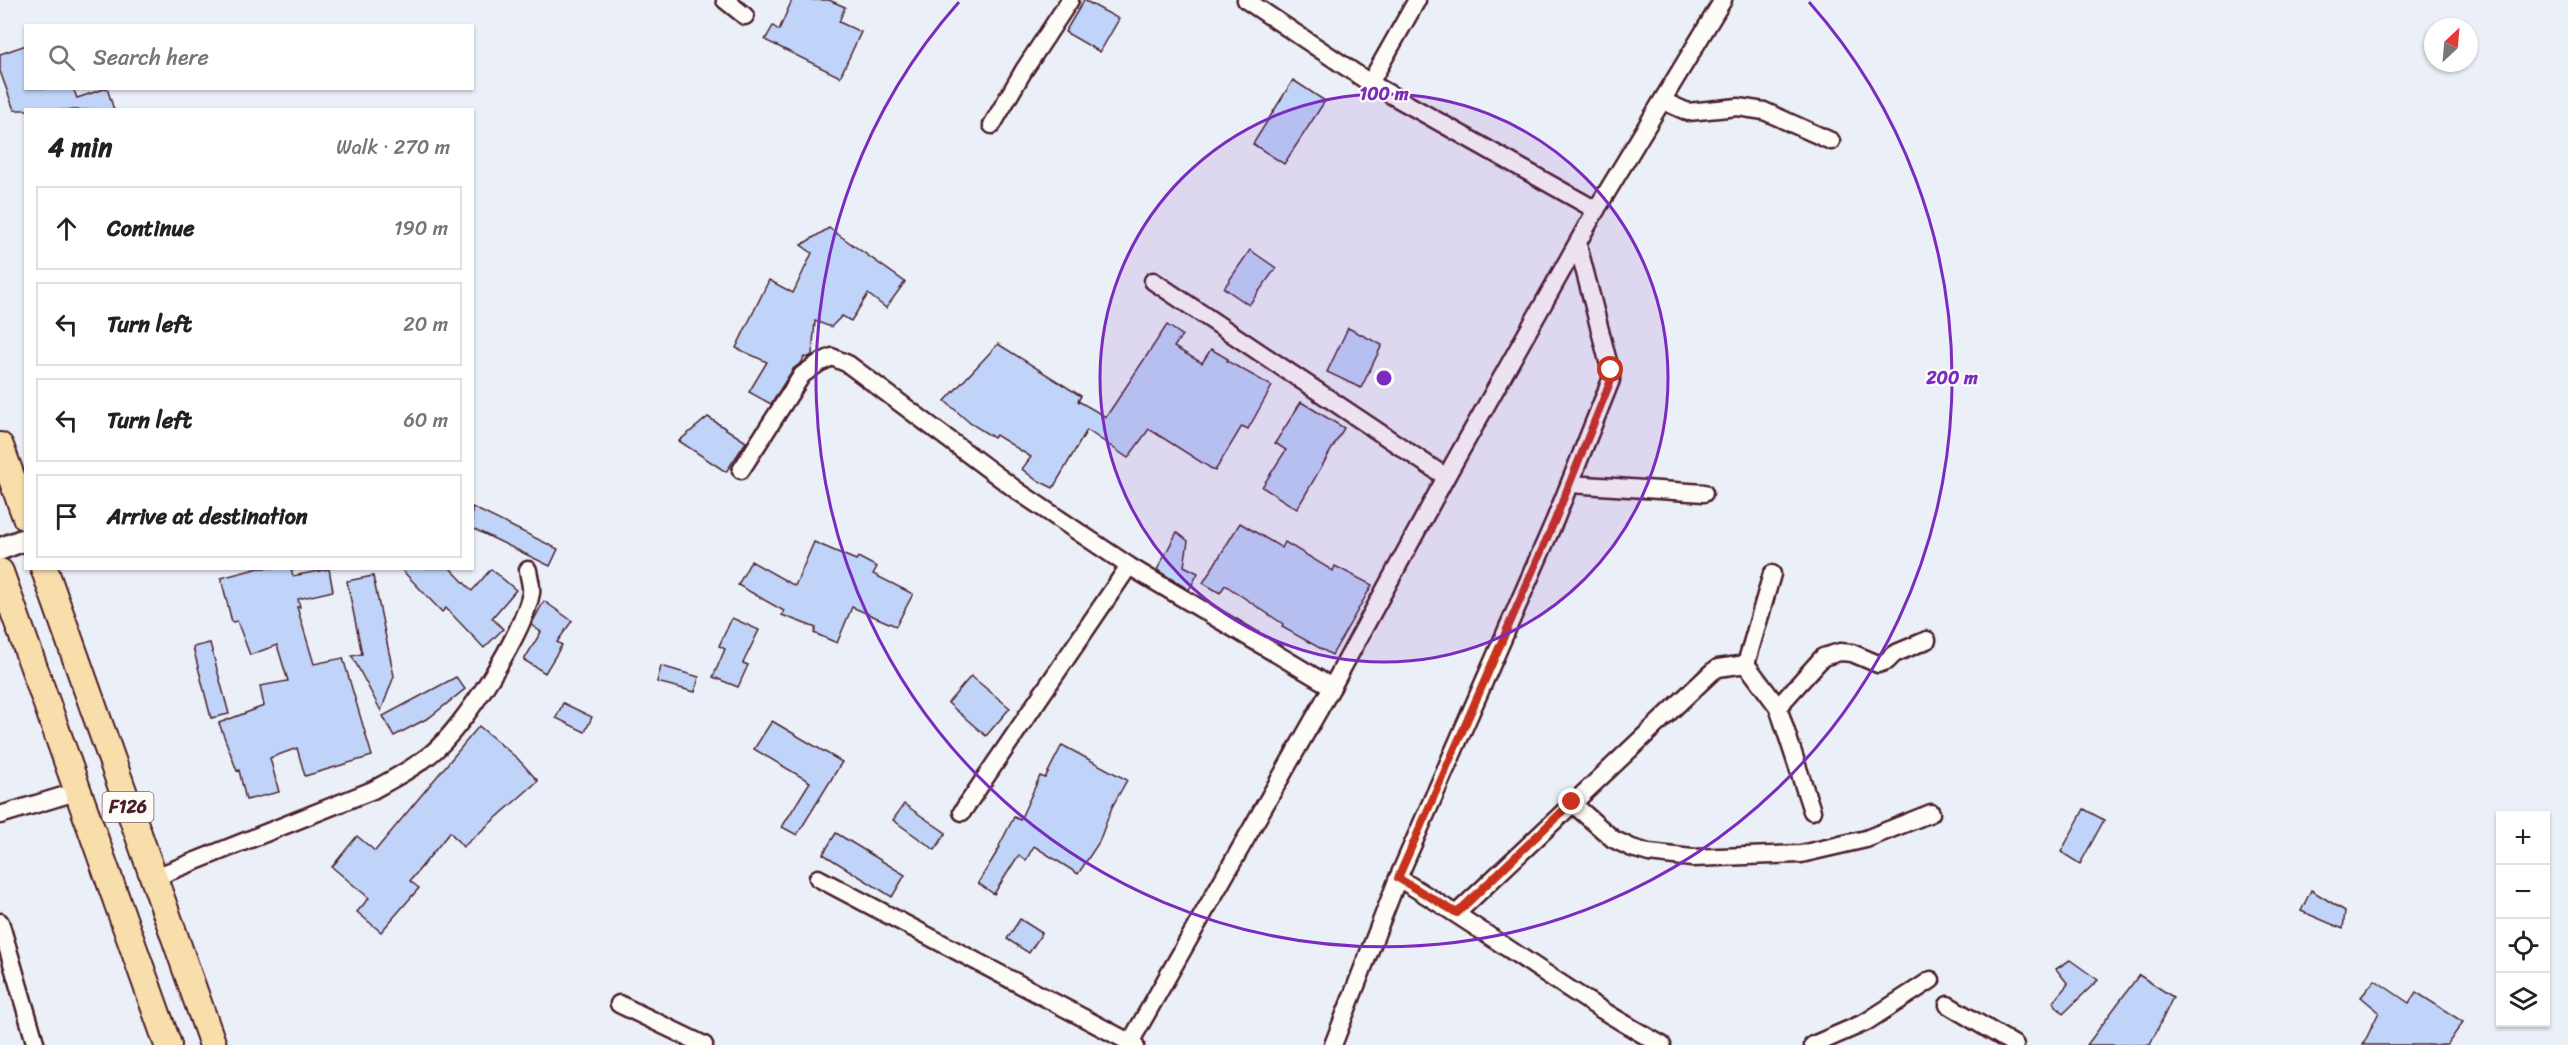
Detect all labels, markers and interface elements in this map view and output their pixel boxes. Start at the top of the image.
north arrow [2424,18,2478,72]
search box [24,24,474,90]
text: Search here [93,38,209,77]
icon: search [45,41,78,74]
text: 100 m [1360,78,1409,110]
text: 4 min [48,124,112,170]
text: Walk · 270 m [336,130,450,165]
text: Continue [107,209,195,248]
text: 190 m [394,211,448,246]
icon: ahead [50,212,83,245]
text: Turn left [107,305,192,344]
text: 20 m [403,307,448,342]
icon: left [50,308,83,341]
route start [1597,356,1623,382]
text: 200 m [1925,362,1978,394]
centre of rings [1374,368,1394,388]
text: Turn left [107,401,192,440]
text: 60 m [403,403,448,438]
icon: left [50,404,83,437]
text: Arrive at destination [107,497,308,536]
icon: arrive [50,500,83,533]
route end [1558,788,1584,814]
road number: F126 [102,792,154,822]
map controls [2496,811,2550,1027]
button: + [2496,811,2550,865]
button: − [2496,865,2550,919]
button: locate [2496,919,2550,973]
button: layers [2496,973,2550,1027]

